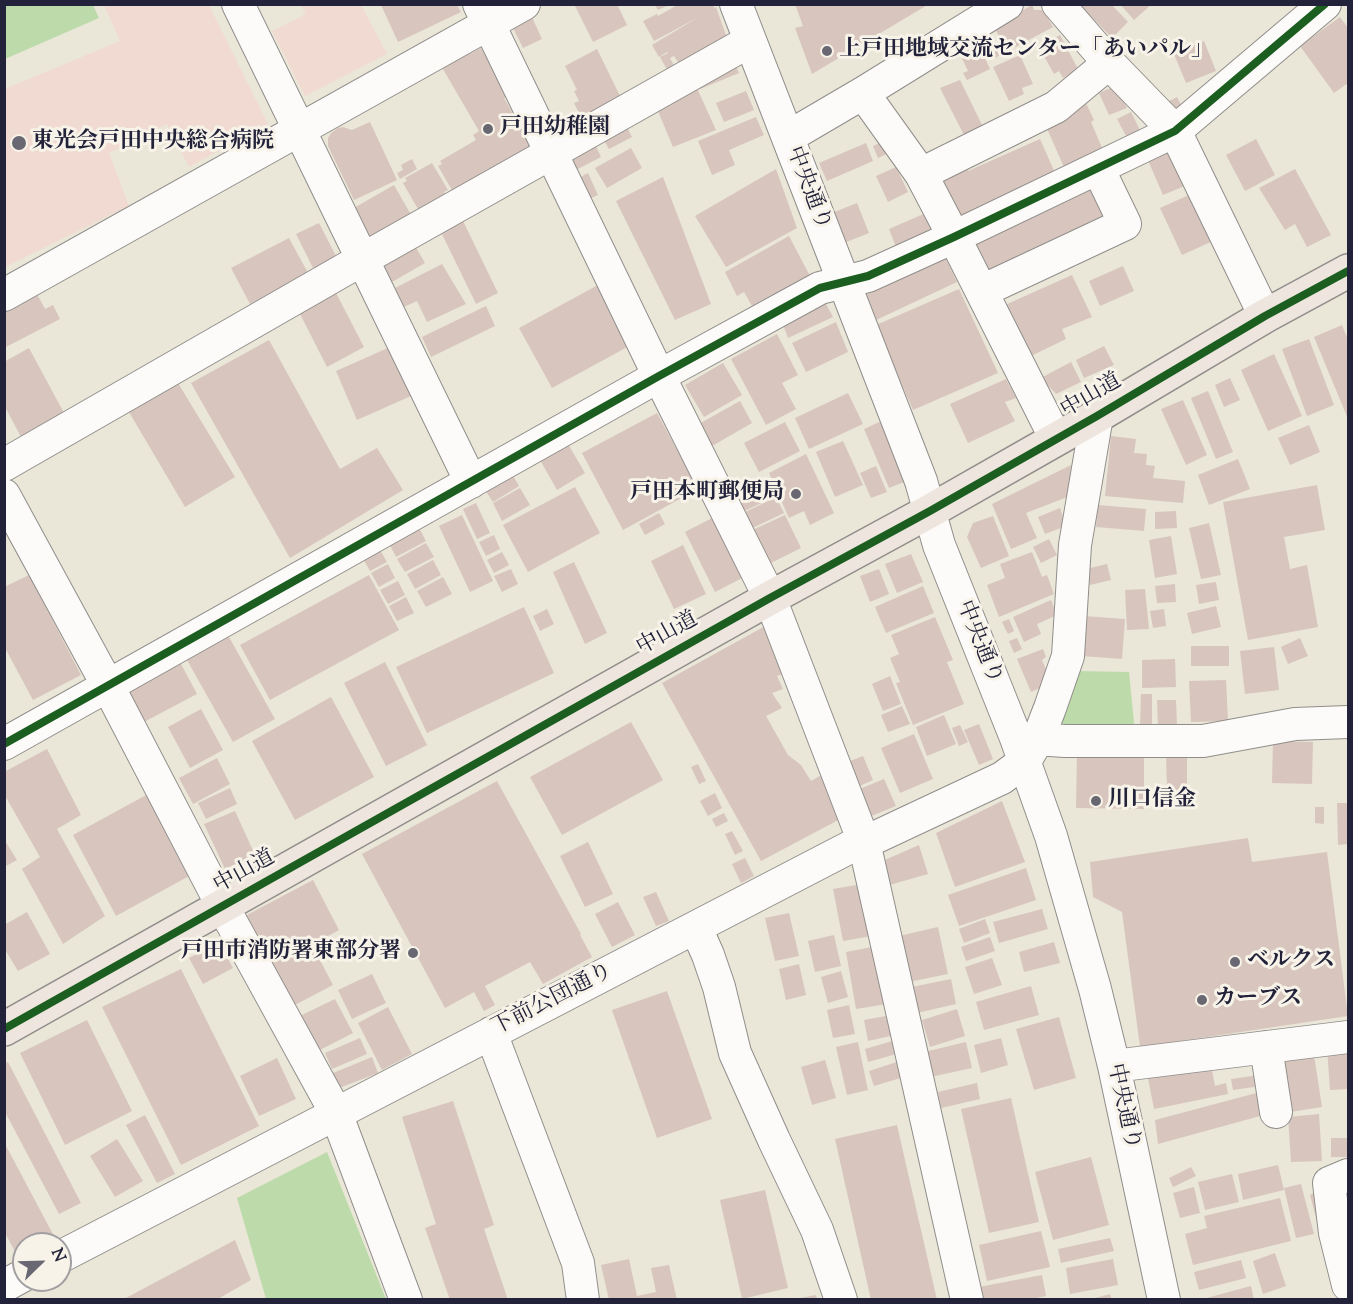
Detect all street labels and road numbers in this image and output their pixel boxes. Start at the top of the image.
street label: 中央通り [779,143,835,235]
street label: 中山道 [1057,369,1127,425]
street label: 中央通り [949,597,1007,689]
street label: 中山道 [633,607,703,663]
street label: 中山道 [210,845,280,901]
street label: 下前公団通り [488,959,618,1043]
street label: 中央通り [1100,1061,1144,1153]

